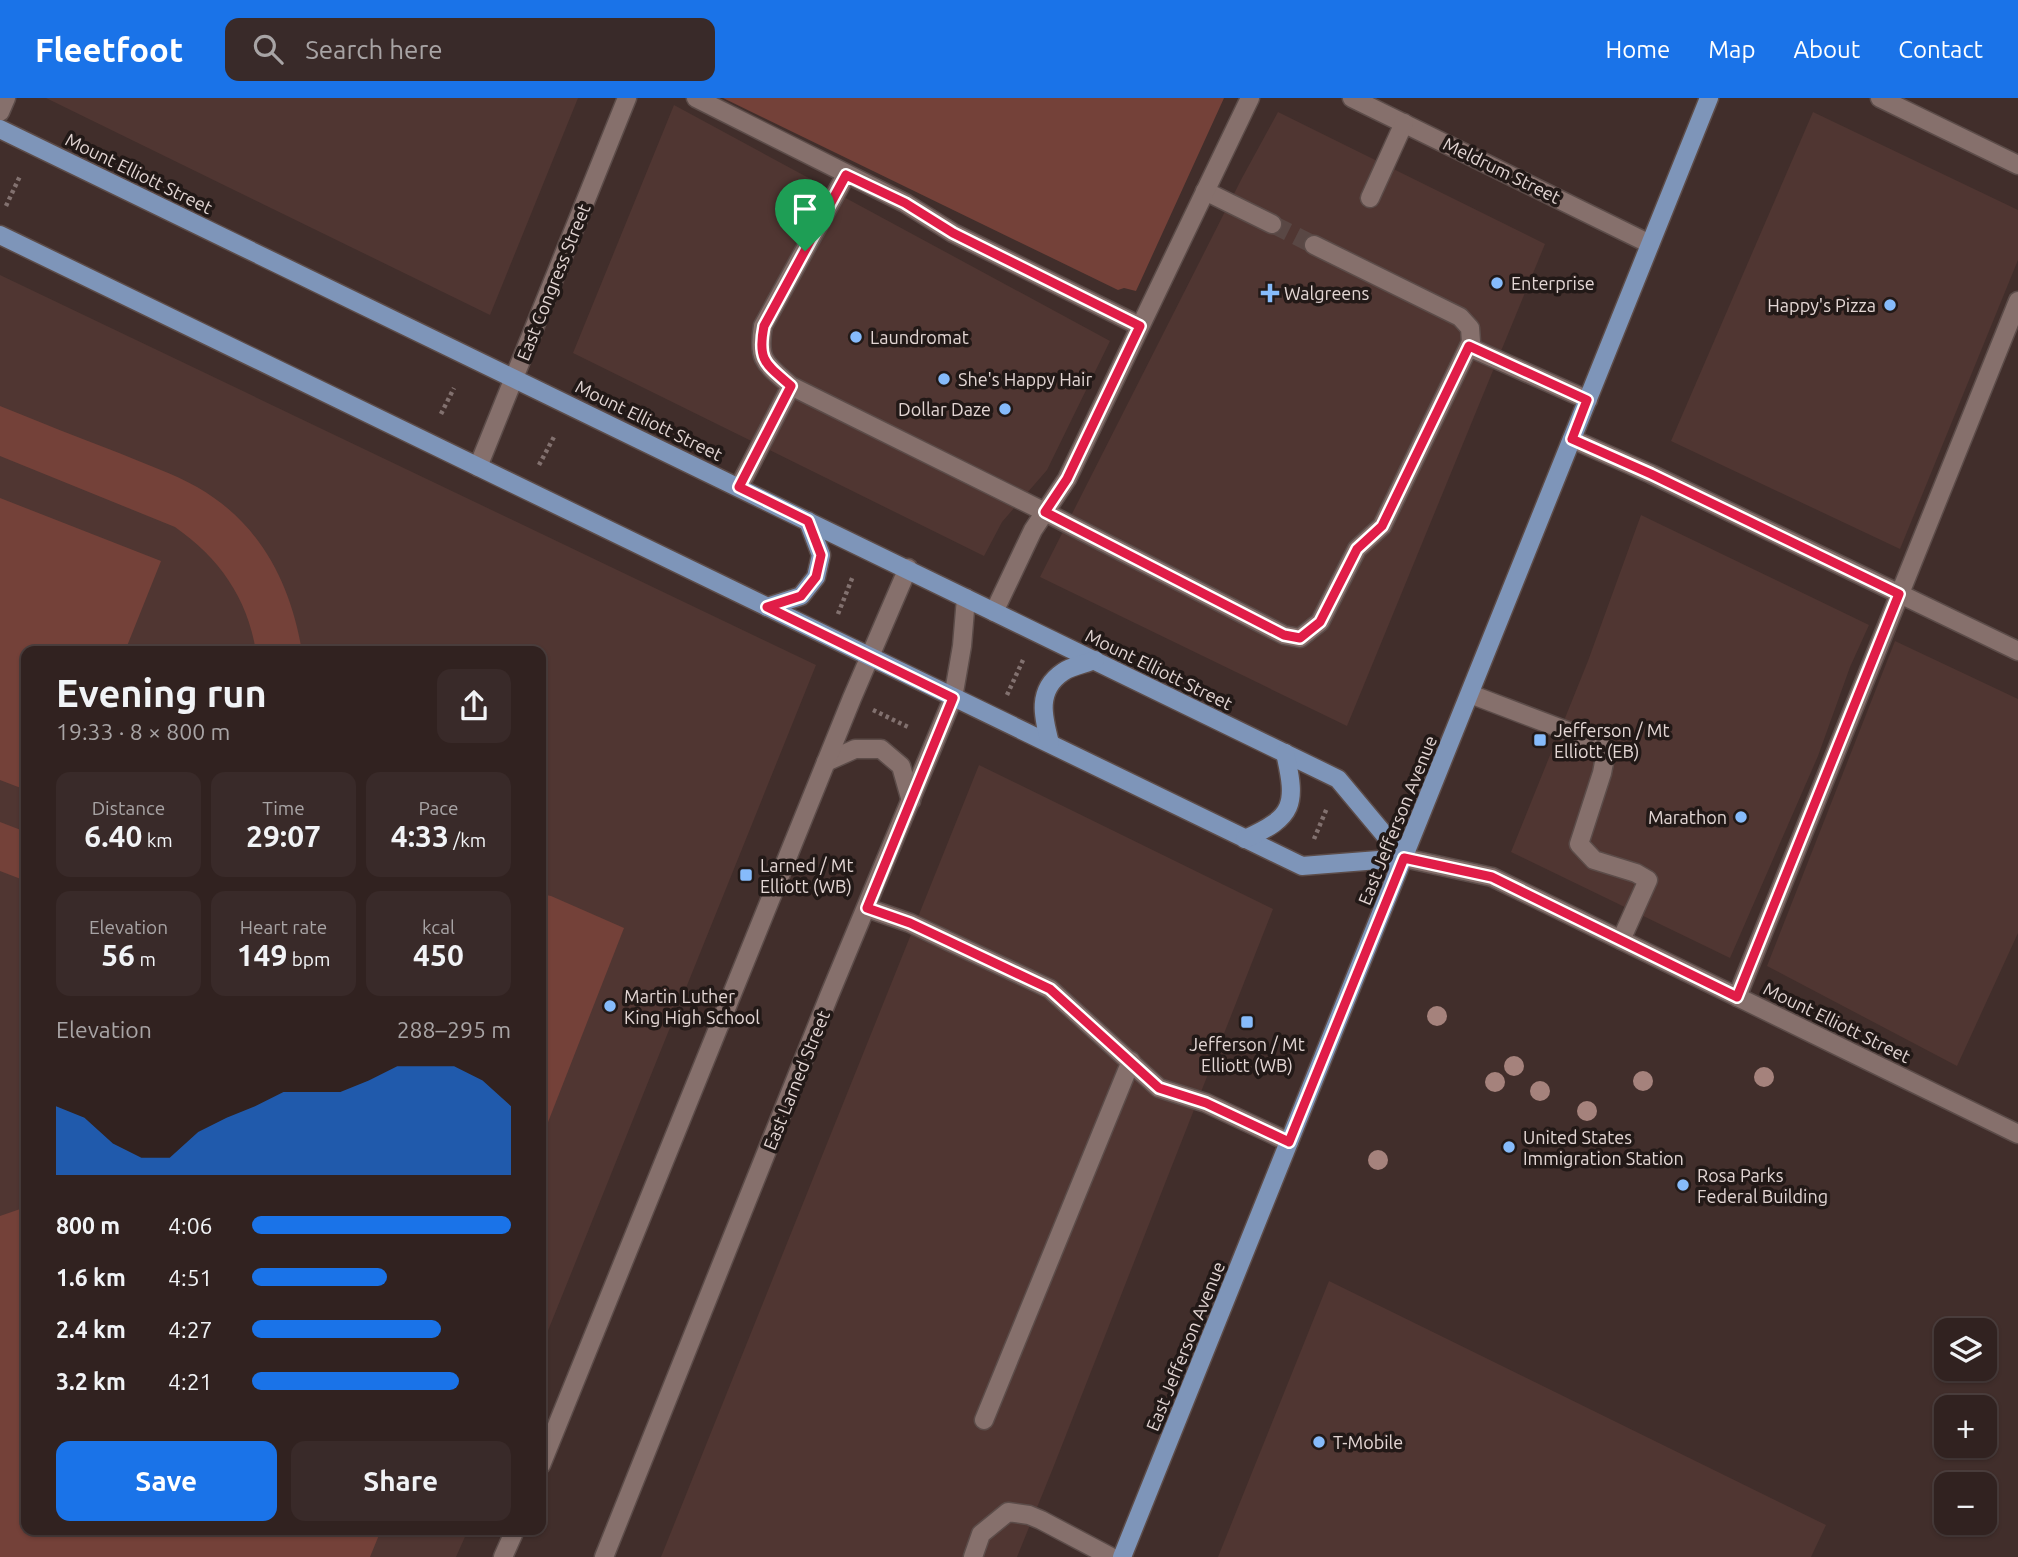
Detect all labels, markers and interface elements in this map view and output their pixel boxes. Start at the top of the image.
search box [225,18,715,81]
icon: search [249,30,287,68]
text: Fleetfoot [35,31,183,68]
text: Search here [305,35,443,64]
text: Home [1605,36,1670,63]
text: Map [1708,36,1755,63]
text: About [1793,36,1860,63]
text: Contact [1898,36,1983,63]
street label: Mount Elliott Street [62,129,216,217]
street label: Meldrum Street [1440,133,1564,207]
pin [775,179,835,251]
icon: arrive [786,190,824,228]
street label: East Congress Street [512,201,594,363]
place label: Enterprise [1511,273,1595,293]
marker: Enterprise [1489,275,1505,291]
place label: Walgreens [1284,283,1370,303]
marker: Walgreens [1262,285,1278,301]
place label: Happy's Pizza [1767,295,1876,315]
marker: Happy's Pizza [1882,297,1898,313]
place label: Laundromat [870,327,969,347]
marker: Laundromat [848,329,864,345]
place label: She's Happy Hair [958,369,1092,389]
marker: She's Happy Hair [936,371,952,387]
street label: Mount Elliott Street [572,376,726,464]
place label: Dollar Daze [898,399,991,419]
marker: Dollar Daze [997,401,1013,417]
street label: Mount Elliott Street [1082,625,1236,713]
button: share [437,669,511,743]
text: Evening run [56,672,267,714]
text: 19:33 · 8 × 800 m [56,719,230,744]
place label: Jefferson / Mt Elliott (EB) [1554,720,1669,762]
street label: East Jefferson Avenue [1354,732,1440,908]
marker: Jefferson / Mt Elliott (EB) [1532,732,1548,748]
text: Distance [92,797,165,819]
text: Time [262,797,305,819]
text: Pace [418,797,459,819]
place label: Marathon [1648,807,1727,827]
marker: Marathon [1733,809,1749,825]
text: 6.40 [84,819,142,853]
text: 29:07 [246,819,321,853]
text: 4:33 [391,819,449,853]
text: km [142,829,173,851]
text: /km [449,829,486,851]
place label: Larned / Mt Elliott (WB) [760,855,854,897]
marker: Larned / Mt Elliott (WB) [738,867,754,883]
text: Elevation [89,916,168,938]
text: Heart rate [240,916,327,938]
text: kcal [422,916,455,938]
text: 56 [101,938,135,972]
text: 149 [237,938,287,972]
text: 450 [413,938,464,972]
text: m [135,948,156,970]
text: bpm [287,948,330,970]
street label: Mount Elliott Street [1760,978,1914,1066]
place label: Martin Luther King High School [624,986,760,1027]
marker: Martin Luther King High School [602,998,618,1014]
street label: East Larned Street [759,1007,833,1153]
marker: Jefferson / Mt Elliott (WB) [1239,1014,1255,1030]
text: Elevation [56,1017,152,1042]
text: 288–295 m [397,1017,511,1042]
place label: Jefferson / Mt Elliott (WB) [1189,1034,1305,1076]
place label: United States Immigration Station [1523,1127,1684,1168]
marker: United States Immigration Station [1501,1139,1517,1155]
place label: Rosa Parks Federal Building [1697,1165,1828,1206]
marker: Rosa Parks Federal Building [1675,1177,1691,1193]
text: 800 m [56,1213,120,1238]
text: 4:06 [168,1213,213,1238]
street label: East Jefferson Avenue [1142,1258,1228,1434]
text: 1.6 km [56,1265,126,1290]
text: 4:51 [168,1265,213,1290]
text: 2.4 km [56,1317,126,1342]
text: 4:27 [168,1317,213,1342]
map controls [1934,1318,1997,1535]
button: layers [1934,1318,1997,1381]
text: 3.2 km [56,1369,126,1394]
text: 4:21 [168,1369,213,1394]
button: + [1934,1395,1997,1458]
place label: T-Mobile [1333,1432,1403,1452]
marker: T-Mobile [1311,1434,1327,1450]
button: Save [56,1441,277,1521]
button: Share [291,1441,511,1521]
button: − [1934,1472,1997,1535]

